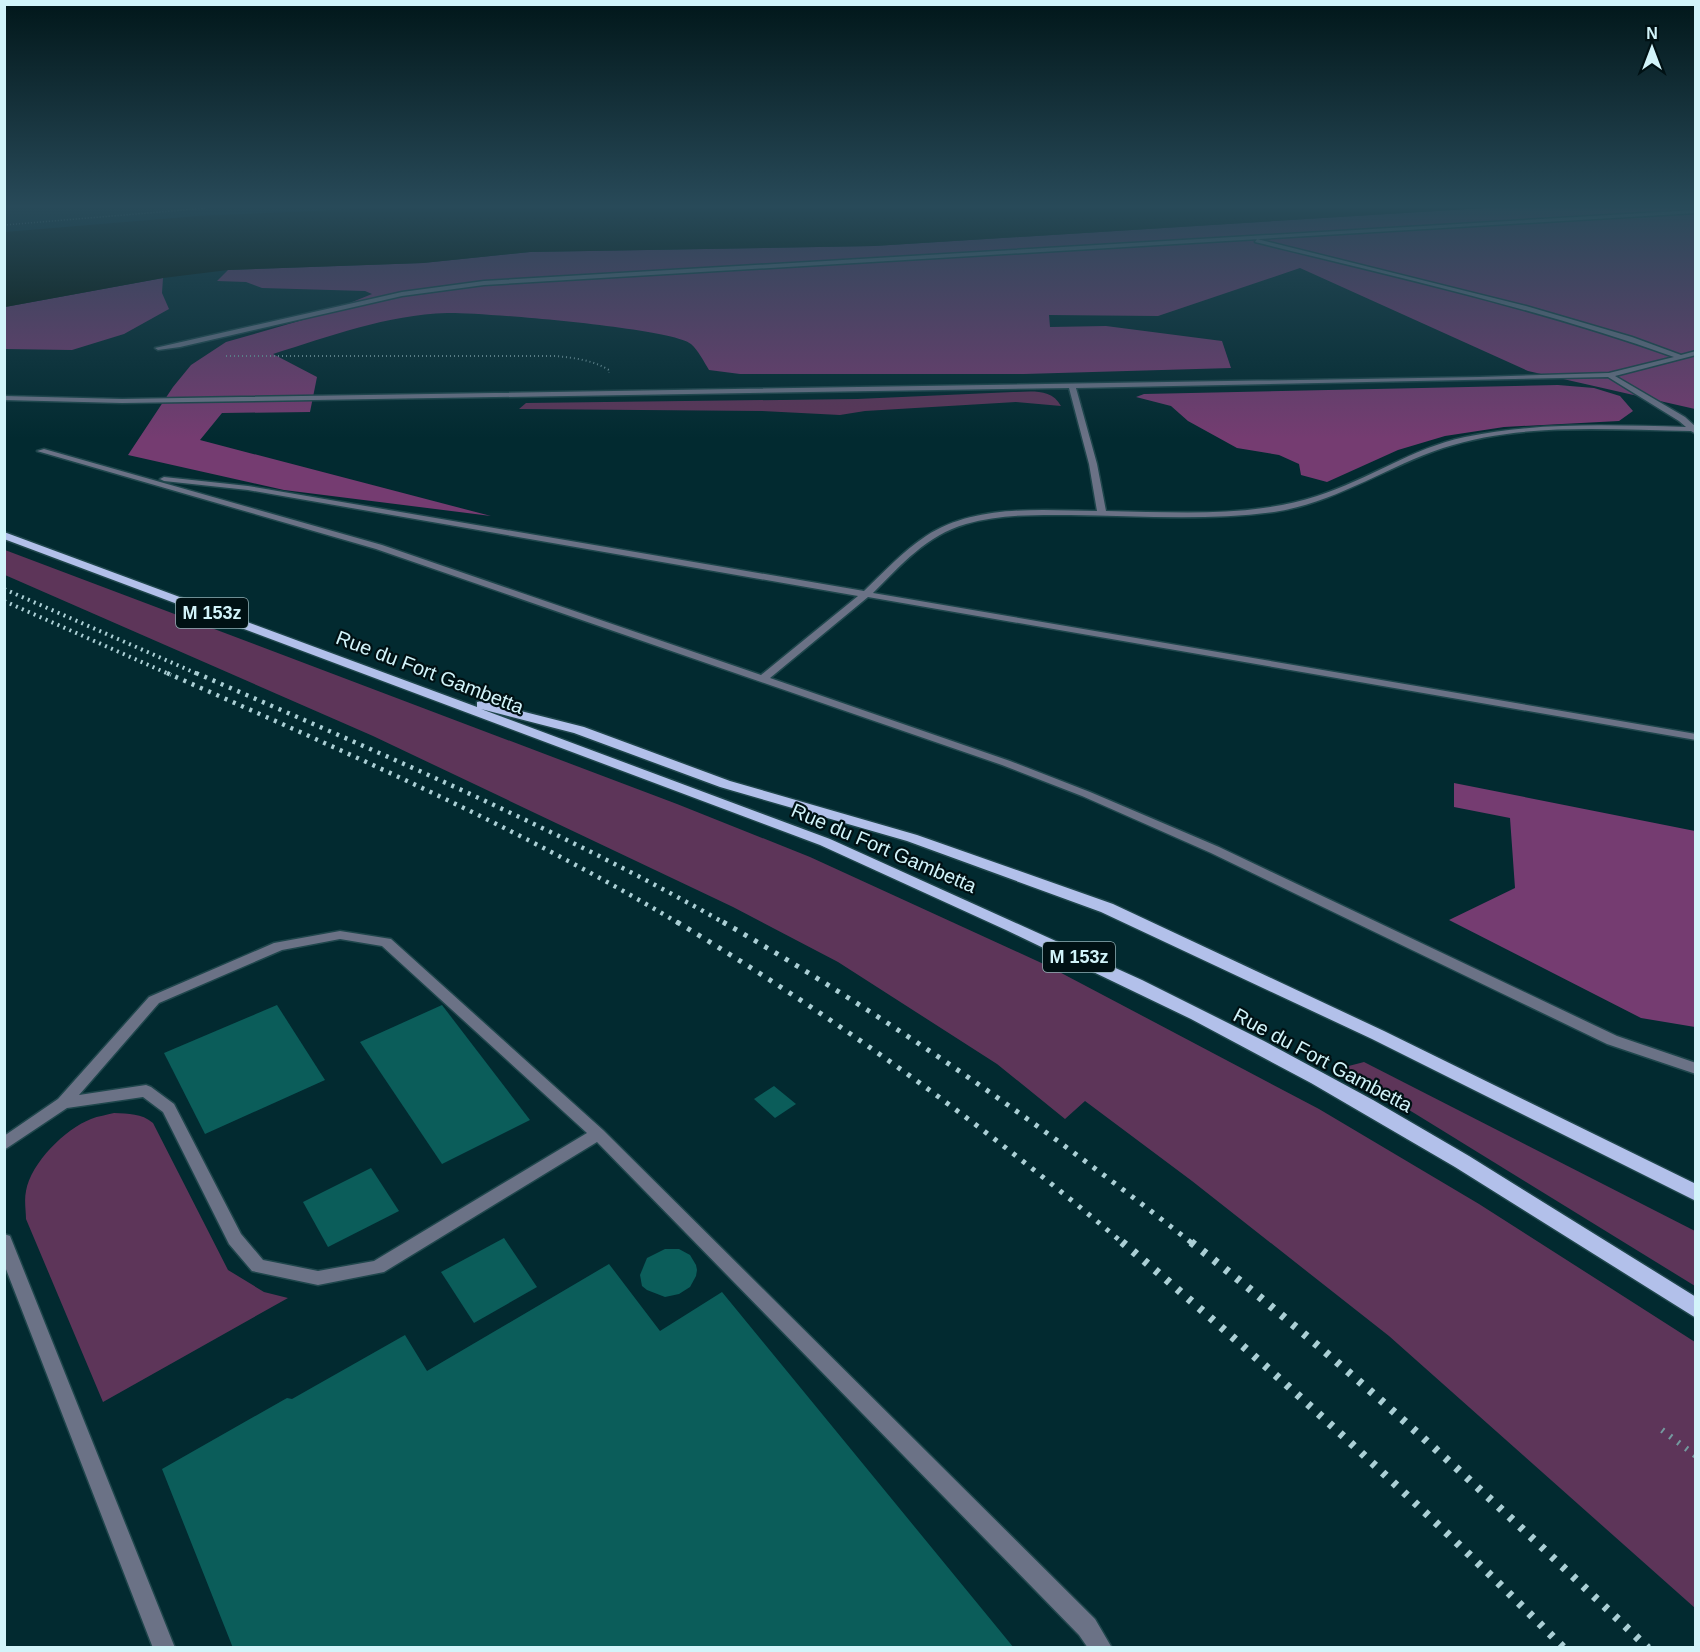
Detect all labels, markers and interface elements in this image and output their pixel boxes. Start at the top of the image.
north arrow [1622,18,1682,78]
text: N [1646,25,1658,42]
road number: M 153z [176,598,248,628]
street label: Rue du Fort Gambetta [333,626,528,718]
street label: Rue du Fort Gambetta [788,799,981,897]
road number: M 153z [1043,942,1115,972]
street label: Rue du Fort Gambetta [1230,1004,1417,1117]

